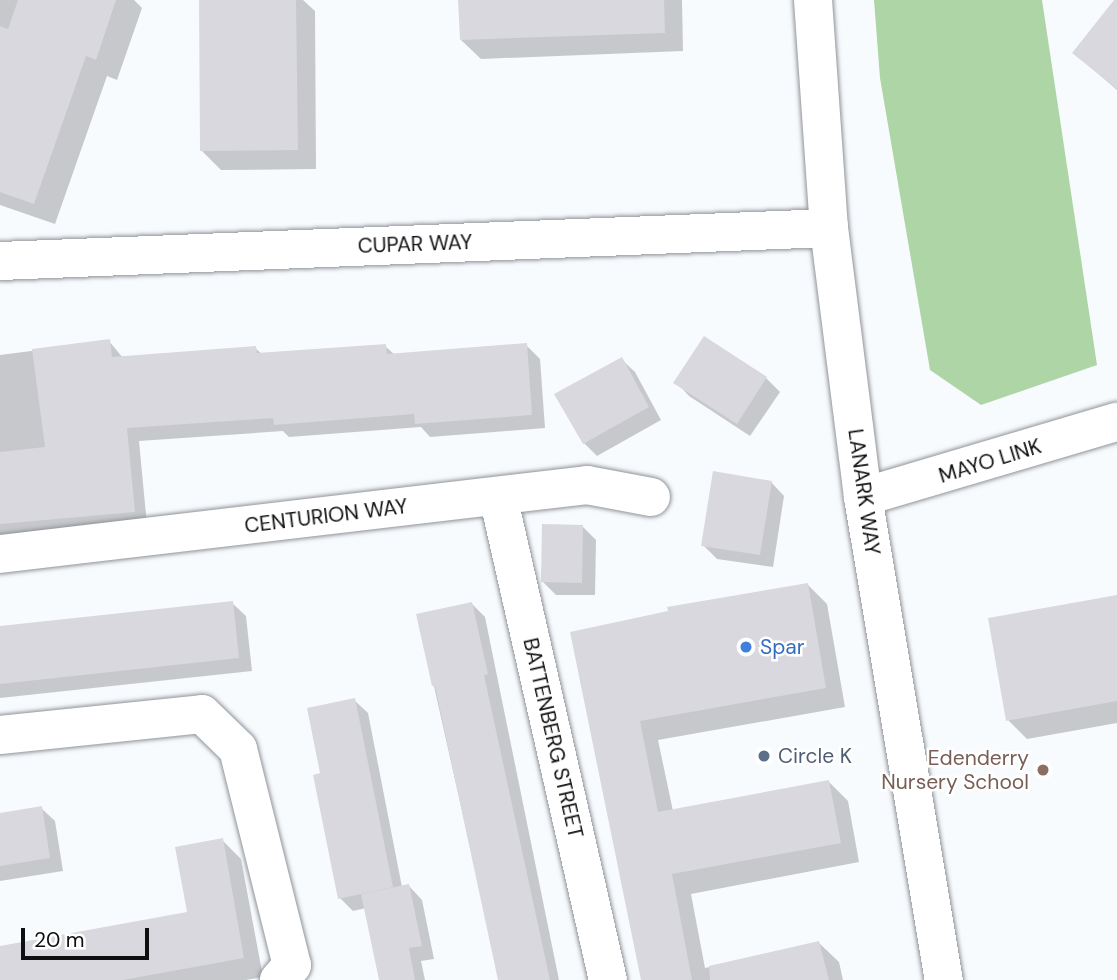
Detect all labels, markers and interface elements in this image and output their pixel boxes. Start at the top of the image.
street label: CUPAR WAY [357,229,473,259]
street label: LANARK WAY [843,427,885,557]
street label: MAYO LINK [936,433,1044,489]
street label: CENTURION WAY [243,493,409,539]
place label: Spar [760,634,805,660]
street label: BATTENBERG STREET [518,635,588,841]
marker: Spar [738,639,754,655]
place label: Circle K [778,743,852,769]
place label: Edenderry Nursery School [881,745,1029,795]
marker: Circle K [756,748,772,764]
marker: Edenderry Nursery School [1035,762,1051,778]
scale bar [24,914,152,958]
text: 20 m [34,926,85,954]

